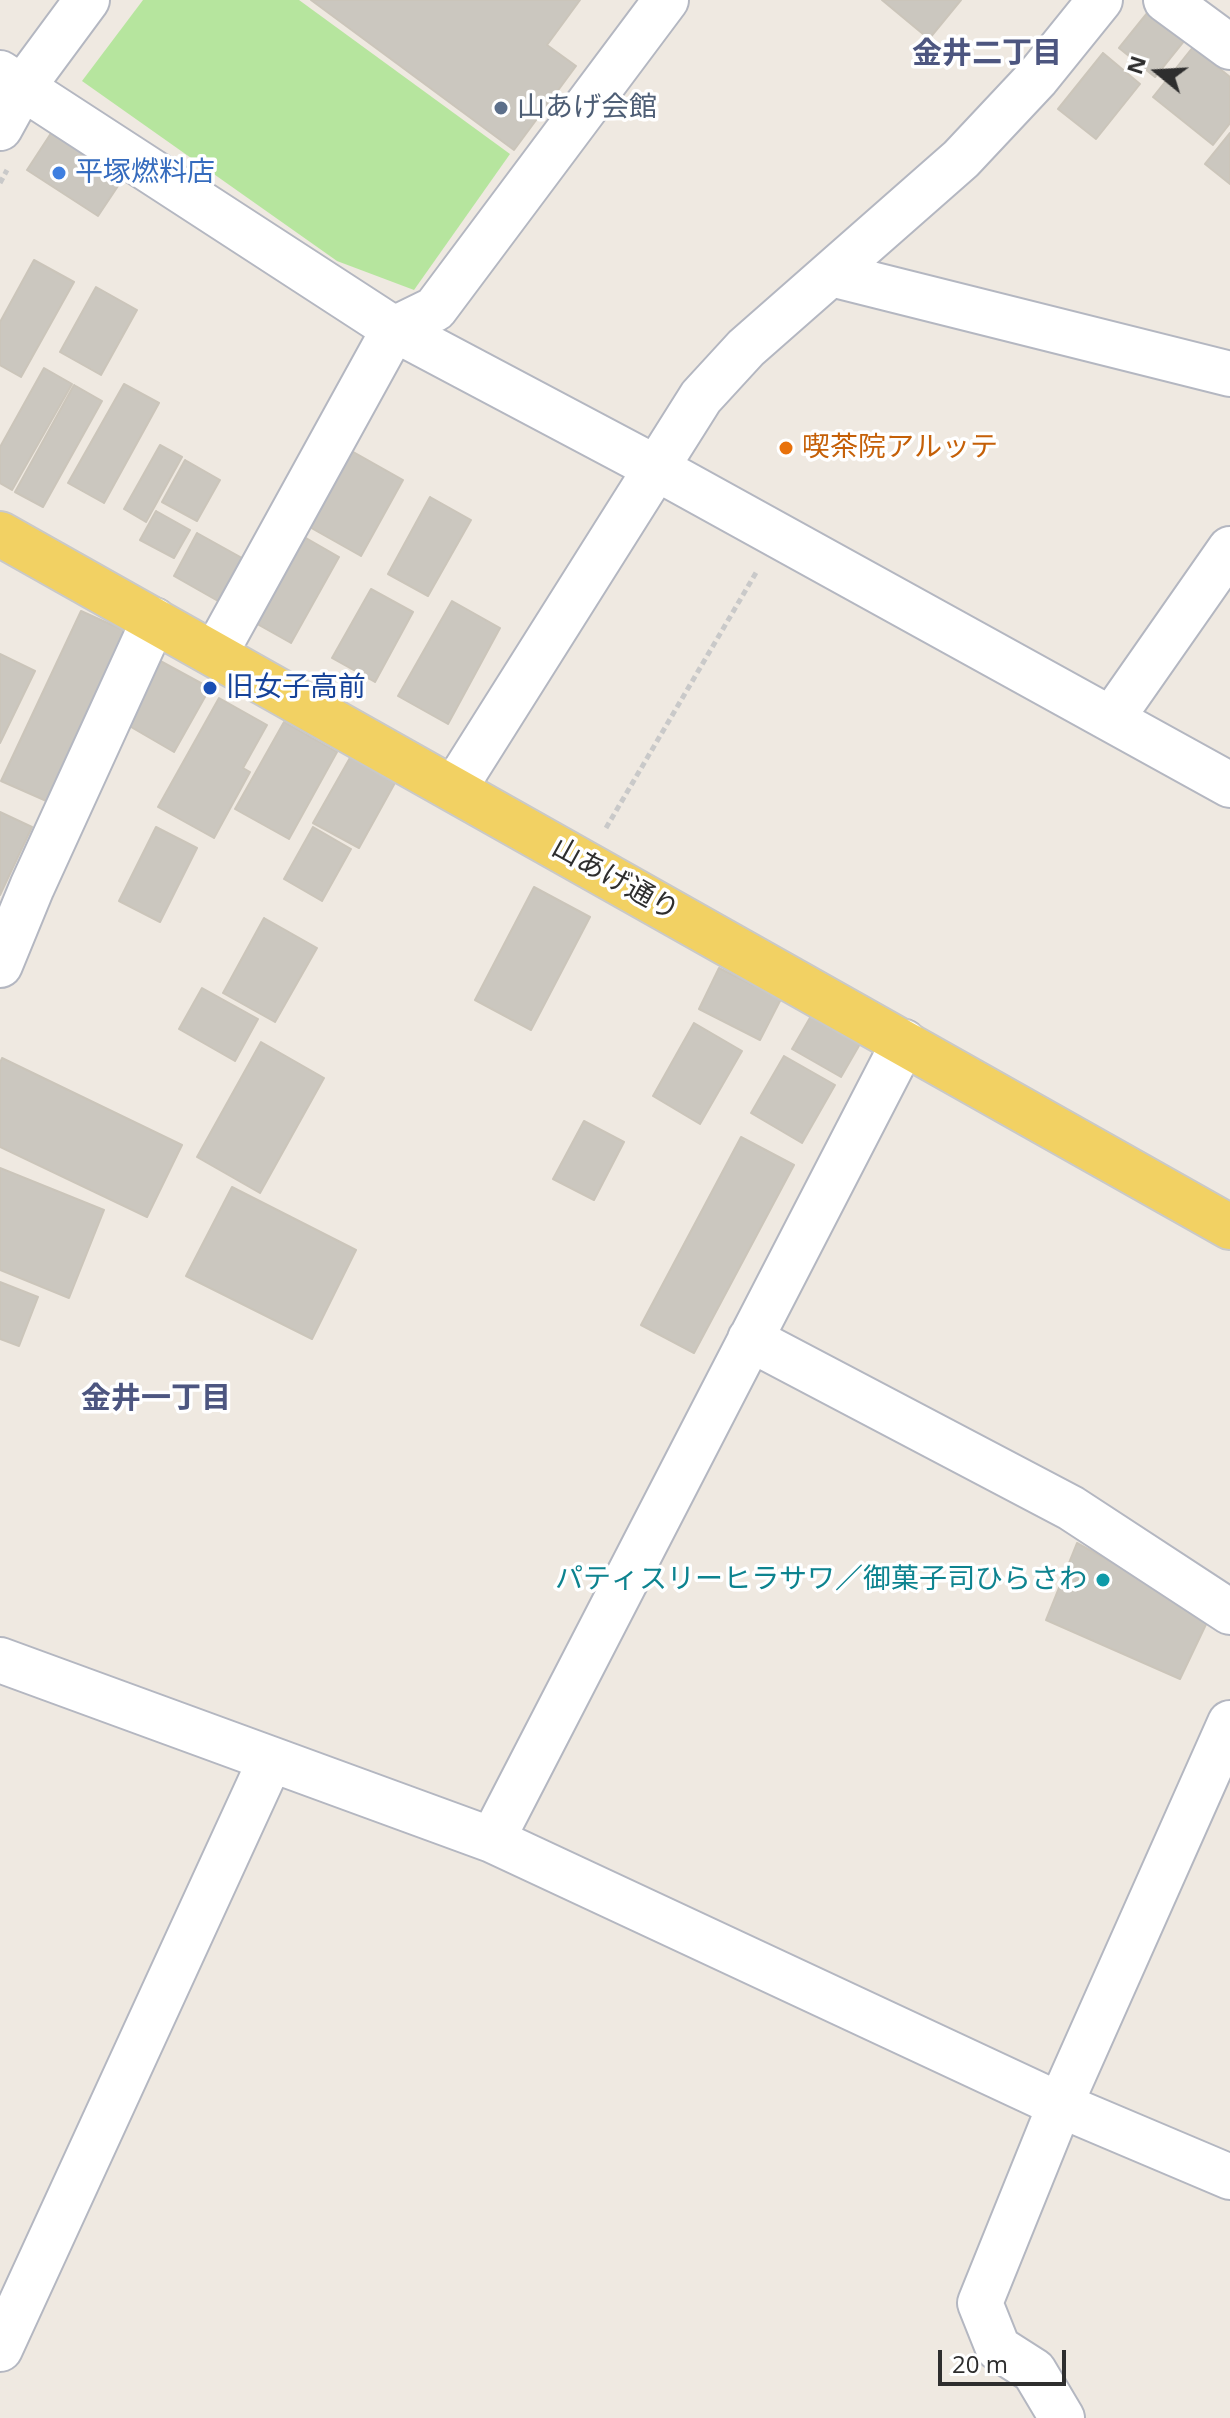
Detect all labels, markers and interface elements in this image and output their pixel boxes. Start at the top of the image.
north arrow [1118,32,1198,112]
district label: 金井二丁目 [912,36,1062,72]
text: N [1118,51,1152,78]
place label: 山あげ会館 [517,91,657,125]
marker: 山あげ会館 [492,99,510,117]
place label: 平塚燃料店 [75,156,215,190]
marker: 平塚燃料店 [50,164,68,182]
place label: 喫茶院アルッテ [802,431,998,465]
marker: 喫茶院アルッテ [777,439,795,457]
place label: 旧女子高前 [226,671,366,705]
marker: 旧女子高前 [201,679,219,697]
street label: 山あげ通り [546,831,684,929]
district label: 金井一丁目 [81,1381,231,1417]
place label: パティスリーヒラサワ／御菓子司ひらさわ [555,1563,1087,1597]
marker: パティスリーヒラサワ／御菓子司ひらさわ [1094,1571,1112,1589]
scale bar [942,2334,1070,2384]
text: 20 m [952,2347,1008,2380]

